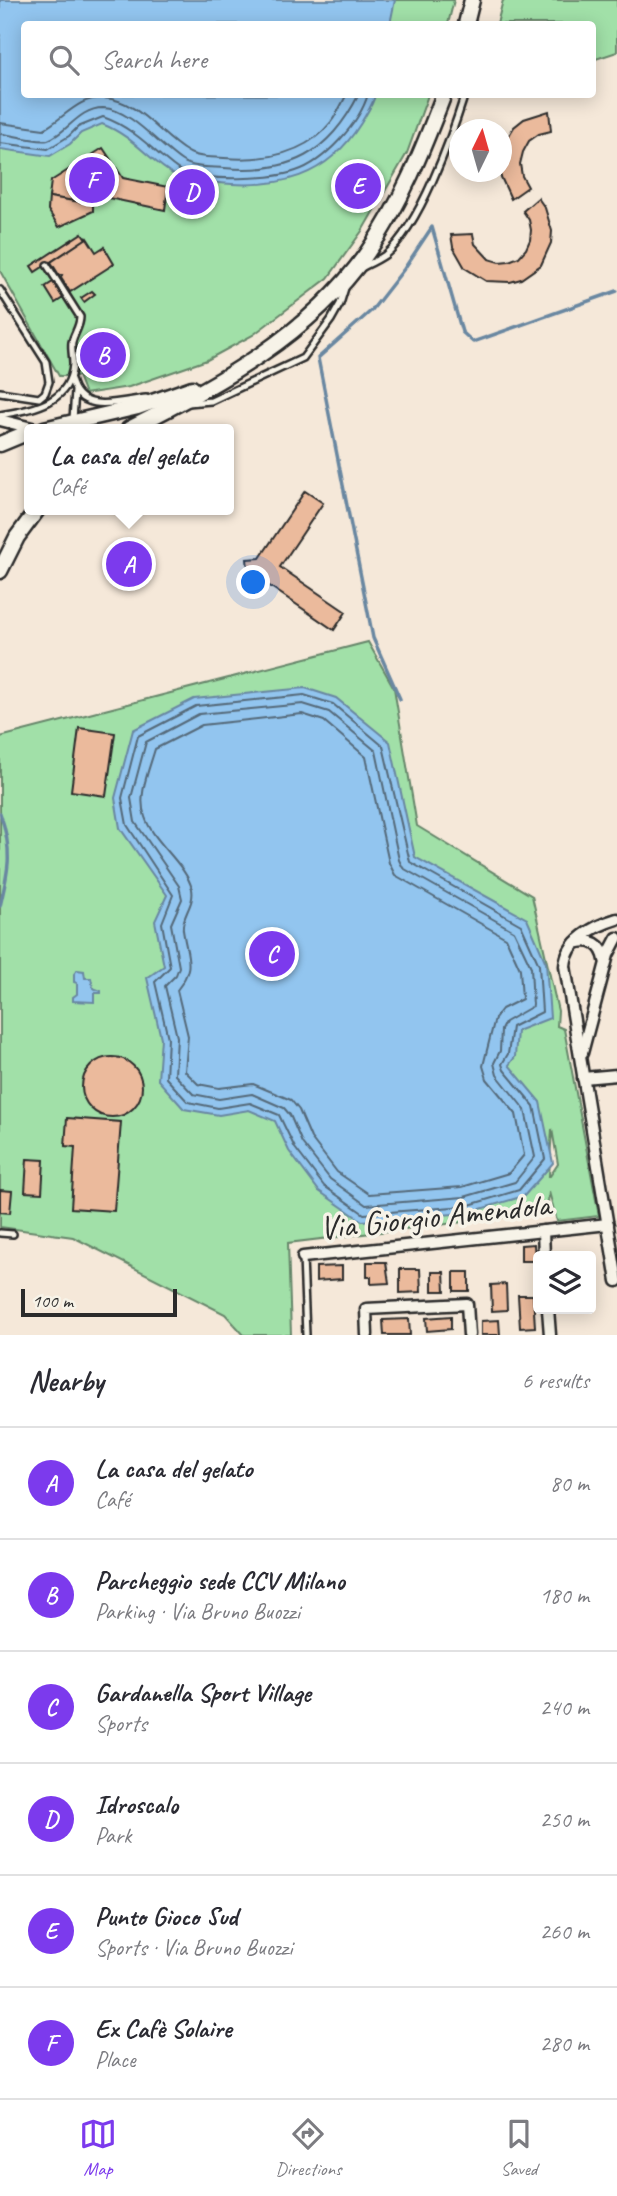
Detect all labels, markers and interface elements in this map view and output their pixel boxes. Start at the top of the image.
search box [21,21,596,98]
icon: search [45,41,83,79]
text: Search here [101,43,207,76]
north arrow [449,119,512,182]
pin: F [69,154,115,206]
pin: E [335,160,381,212]
pin: D [169,166,215,218]
pin: B [80,329,126,381]
popup [24,424,234,515]
text: La casa del gelato [50,439,208,472]
text: Café [50,472,85,501]
pin: A [106,538,152,590]
your location [236,565,270,599]
pin: C [249,928,295,980]
street label: Via Giorgio Amendola [318,1183,555,1249]
map controls [533,1251,596,1314]
button: layers [533,1251,596,1314]
scale bar [21,1286,177,1318]
text: 100 m [32,1289,73,1313]
text: Nearby [28,1362,104,1400]
text: 6 results [522,1366,589,1395]
text: La casa del gelato [95,1452,252,1485]
text: A [45,1469,57,1498]
text: 80 m [550,1469,589,1498]
text: Café [95,1485,130,1514]
text: Parcheggio sede CCV Milano [95,1564,345,1597]
text: B [45,1581,57,1610]
text: 180 m [540,1581,589,1610]
text: Parking · Via Bruno Buozzi [95,1597,300,1626]
text: Gardanella Sport Village [95,1676,311,1709]
text: C [46,1693,56,1722]
text: 240 m [540,1693,589,1722]
text: Sports [95,1709,147,1738]
text: Idroscalo [95,1788,178,1821]
text: D [44,1805,58,1834]
text: 250 m [540,1805,589,1834]
text: Park [95,1821,131,1850]
text: Punto Gioco Sud [95,1900,237,1933]
text: E [45,1917,57,1946]
text: 260 m [540,1917,589,1946]
text: Sports · Via Bruno Buozzi [95,1933,293,1962]
text: Ex Cafè Solaire [95,2012,231,2045]
text: F [46,2029,56,2058]
text: 280 m [540,2029,589,2058]
text: Place [95,2045,135,2074]
tab: Map [79,2115,117,2181]
tab: Directions [275,2115,342,2181]
tab: Saved [500,2115,538,2181]

